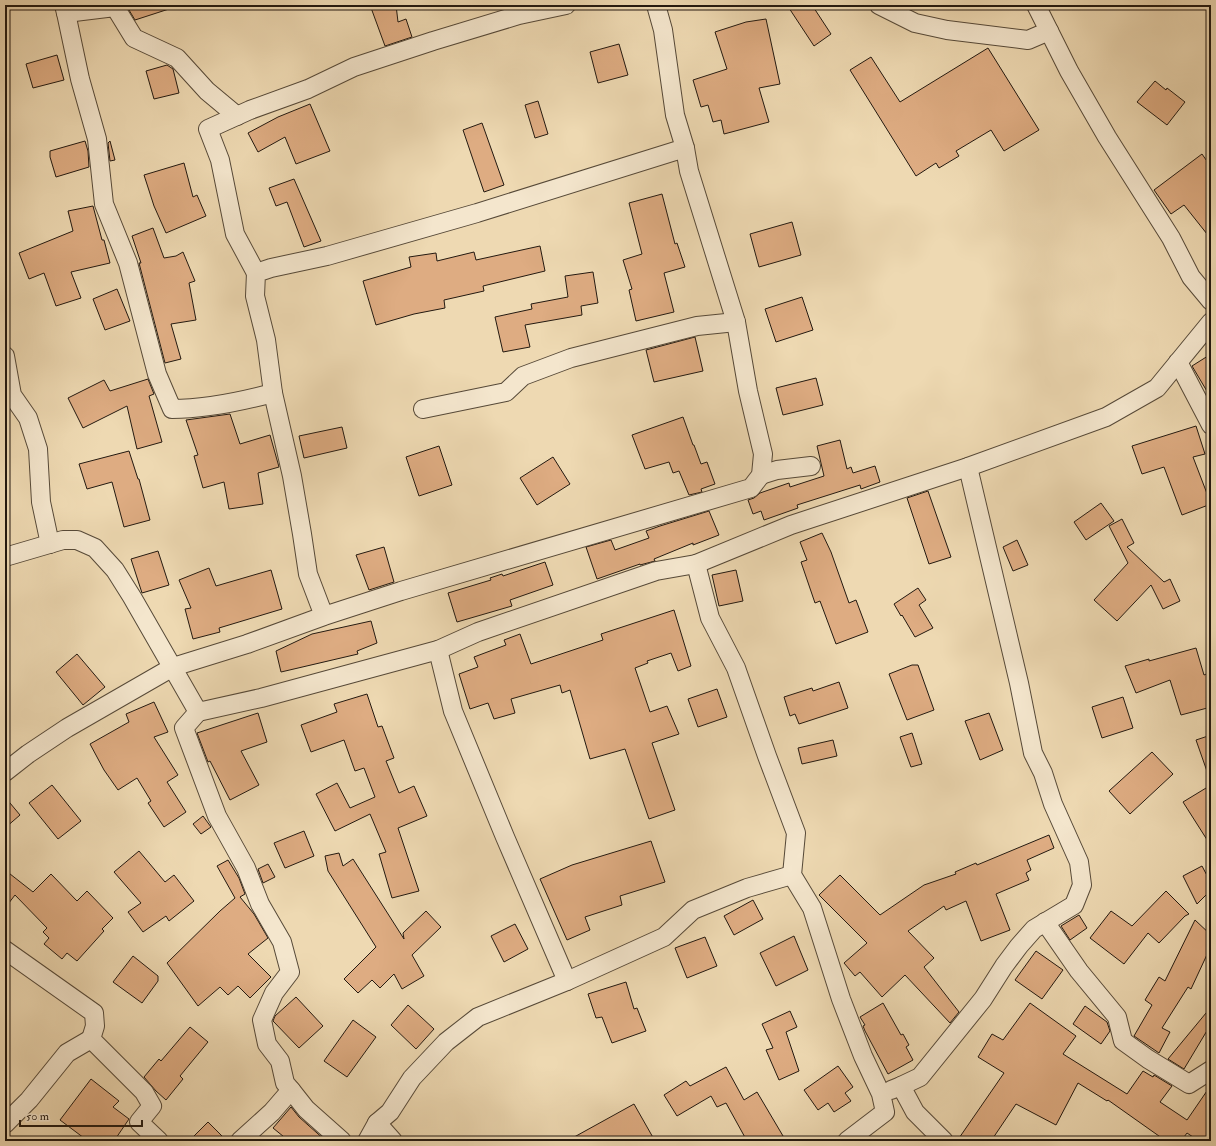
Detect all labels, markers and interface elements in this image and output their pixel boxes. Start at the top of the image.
scale bar [20,1102,142,1128]
text: 50 m [26,1109,50,1124]

